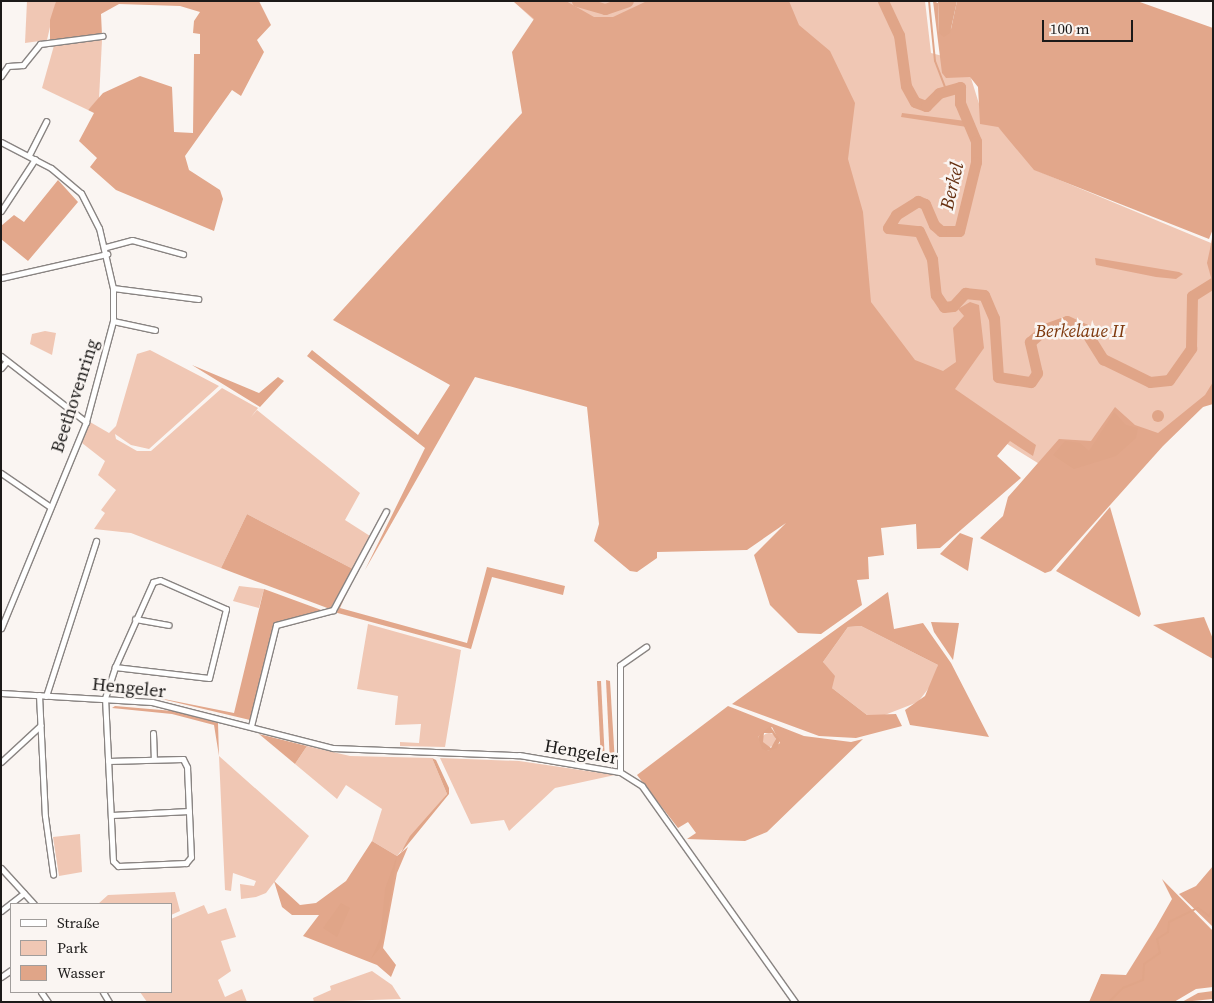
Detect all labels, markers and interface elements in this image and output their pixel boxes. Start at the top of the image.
scale bar [1044,10,1135,42]
text: 100 m [1050,18,1090,39]
water label: Berkel [935,160,969,212]
park label: Berkelaue II [1035,320,1125,342]
street label: Beethovenring [46,336,104,456]
street label: Hengeler [91,673,167,703]
street label: Hengeler [543,735,619,769]
legend [10,903,172,993]
text: Straße [57,912,100,933]
text: Park [57,937,88,958]
text: Wasser [57,962,105,983]

